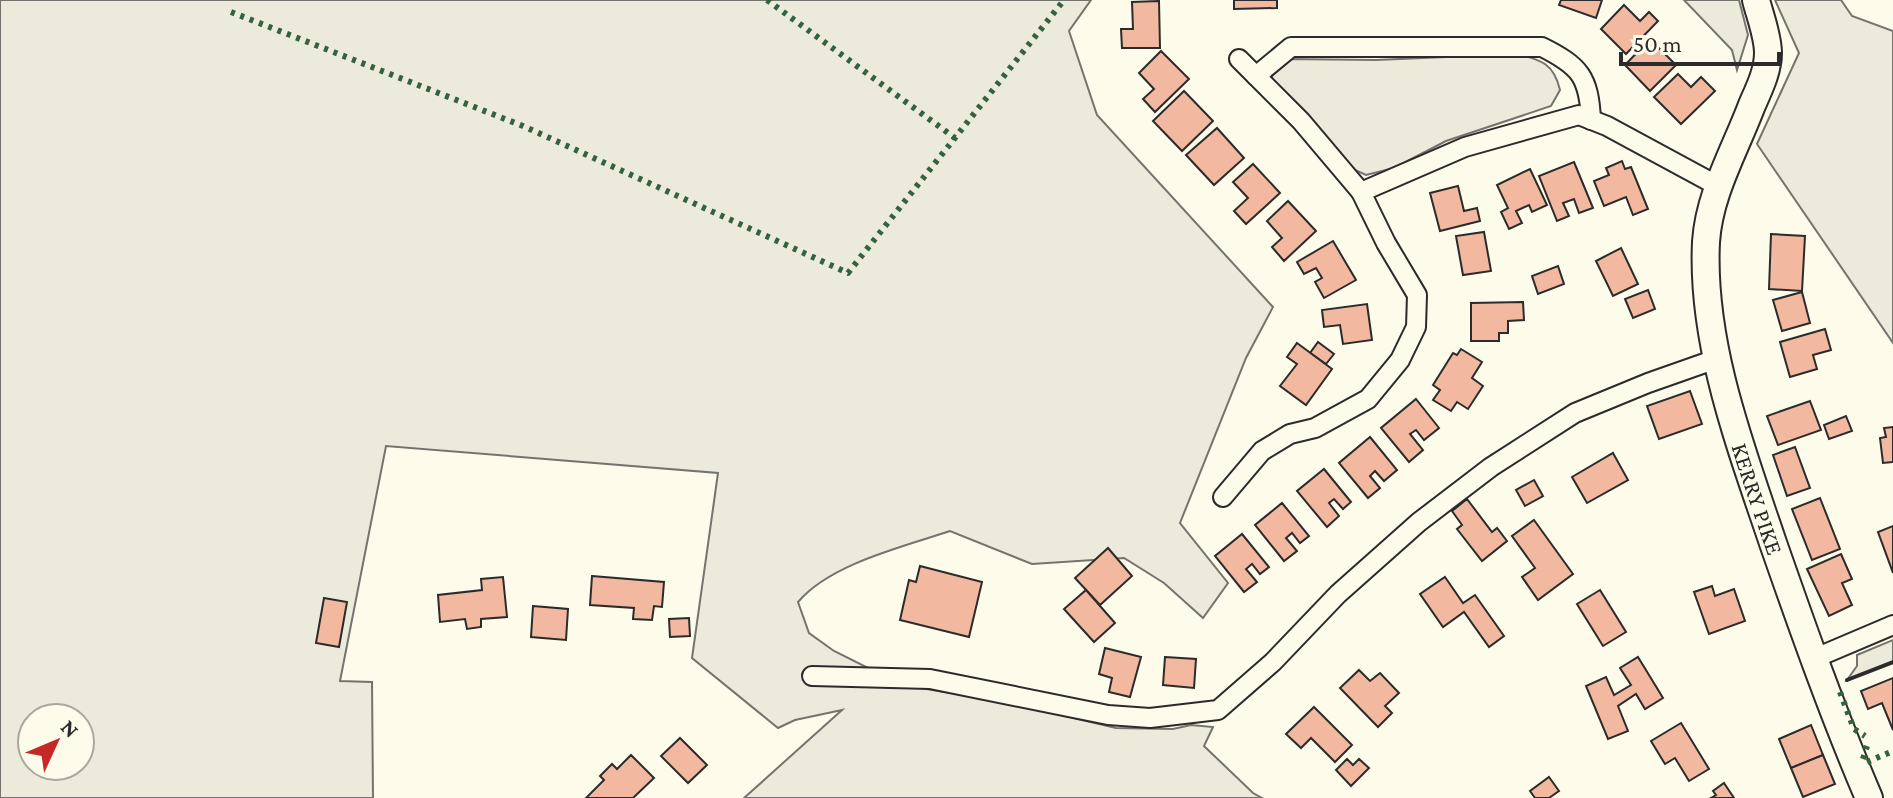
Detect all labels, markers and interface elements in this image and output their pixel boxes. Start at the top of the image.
scale bar [1621,16,1779,66]
text: 50 m [1633,30,1682,57]
street label: KERRY PIKE [1727,440,1789,558]
north arrow [16,702,96,782]
text: N [56,714,84,743]

